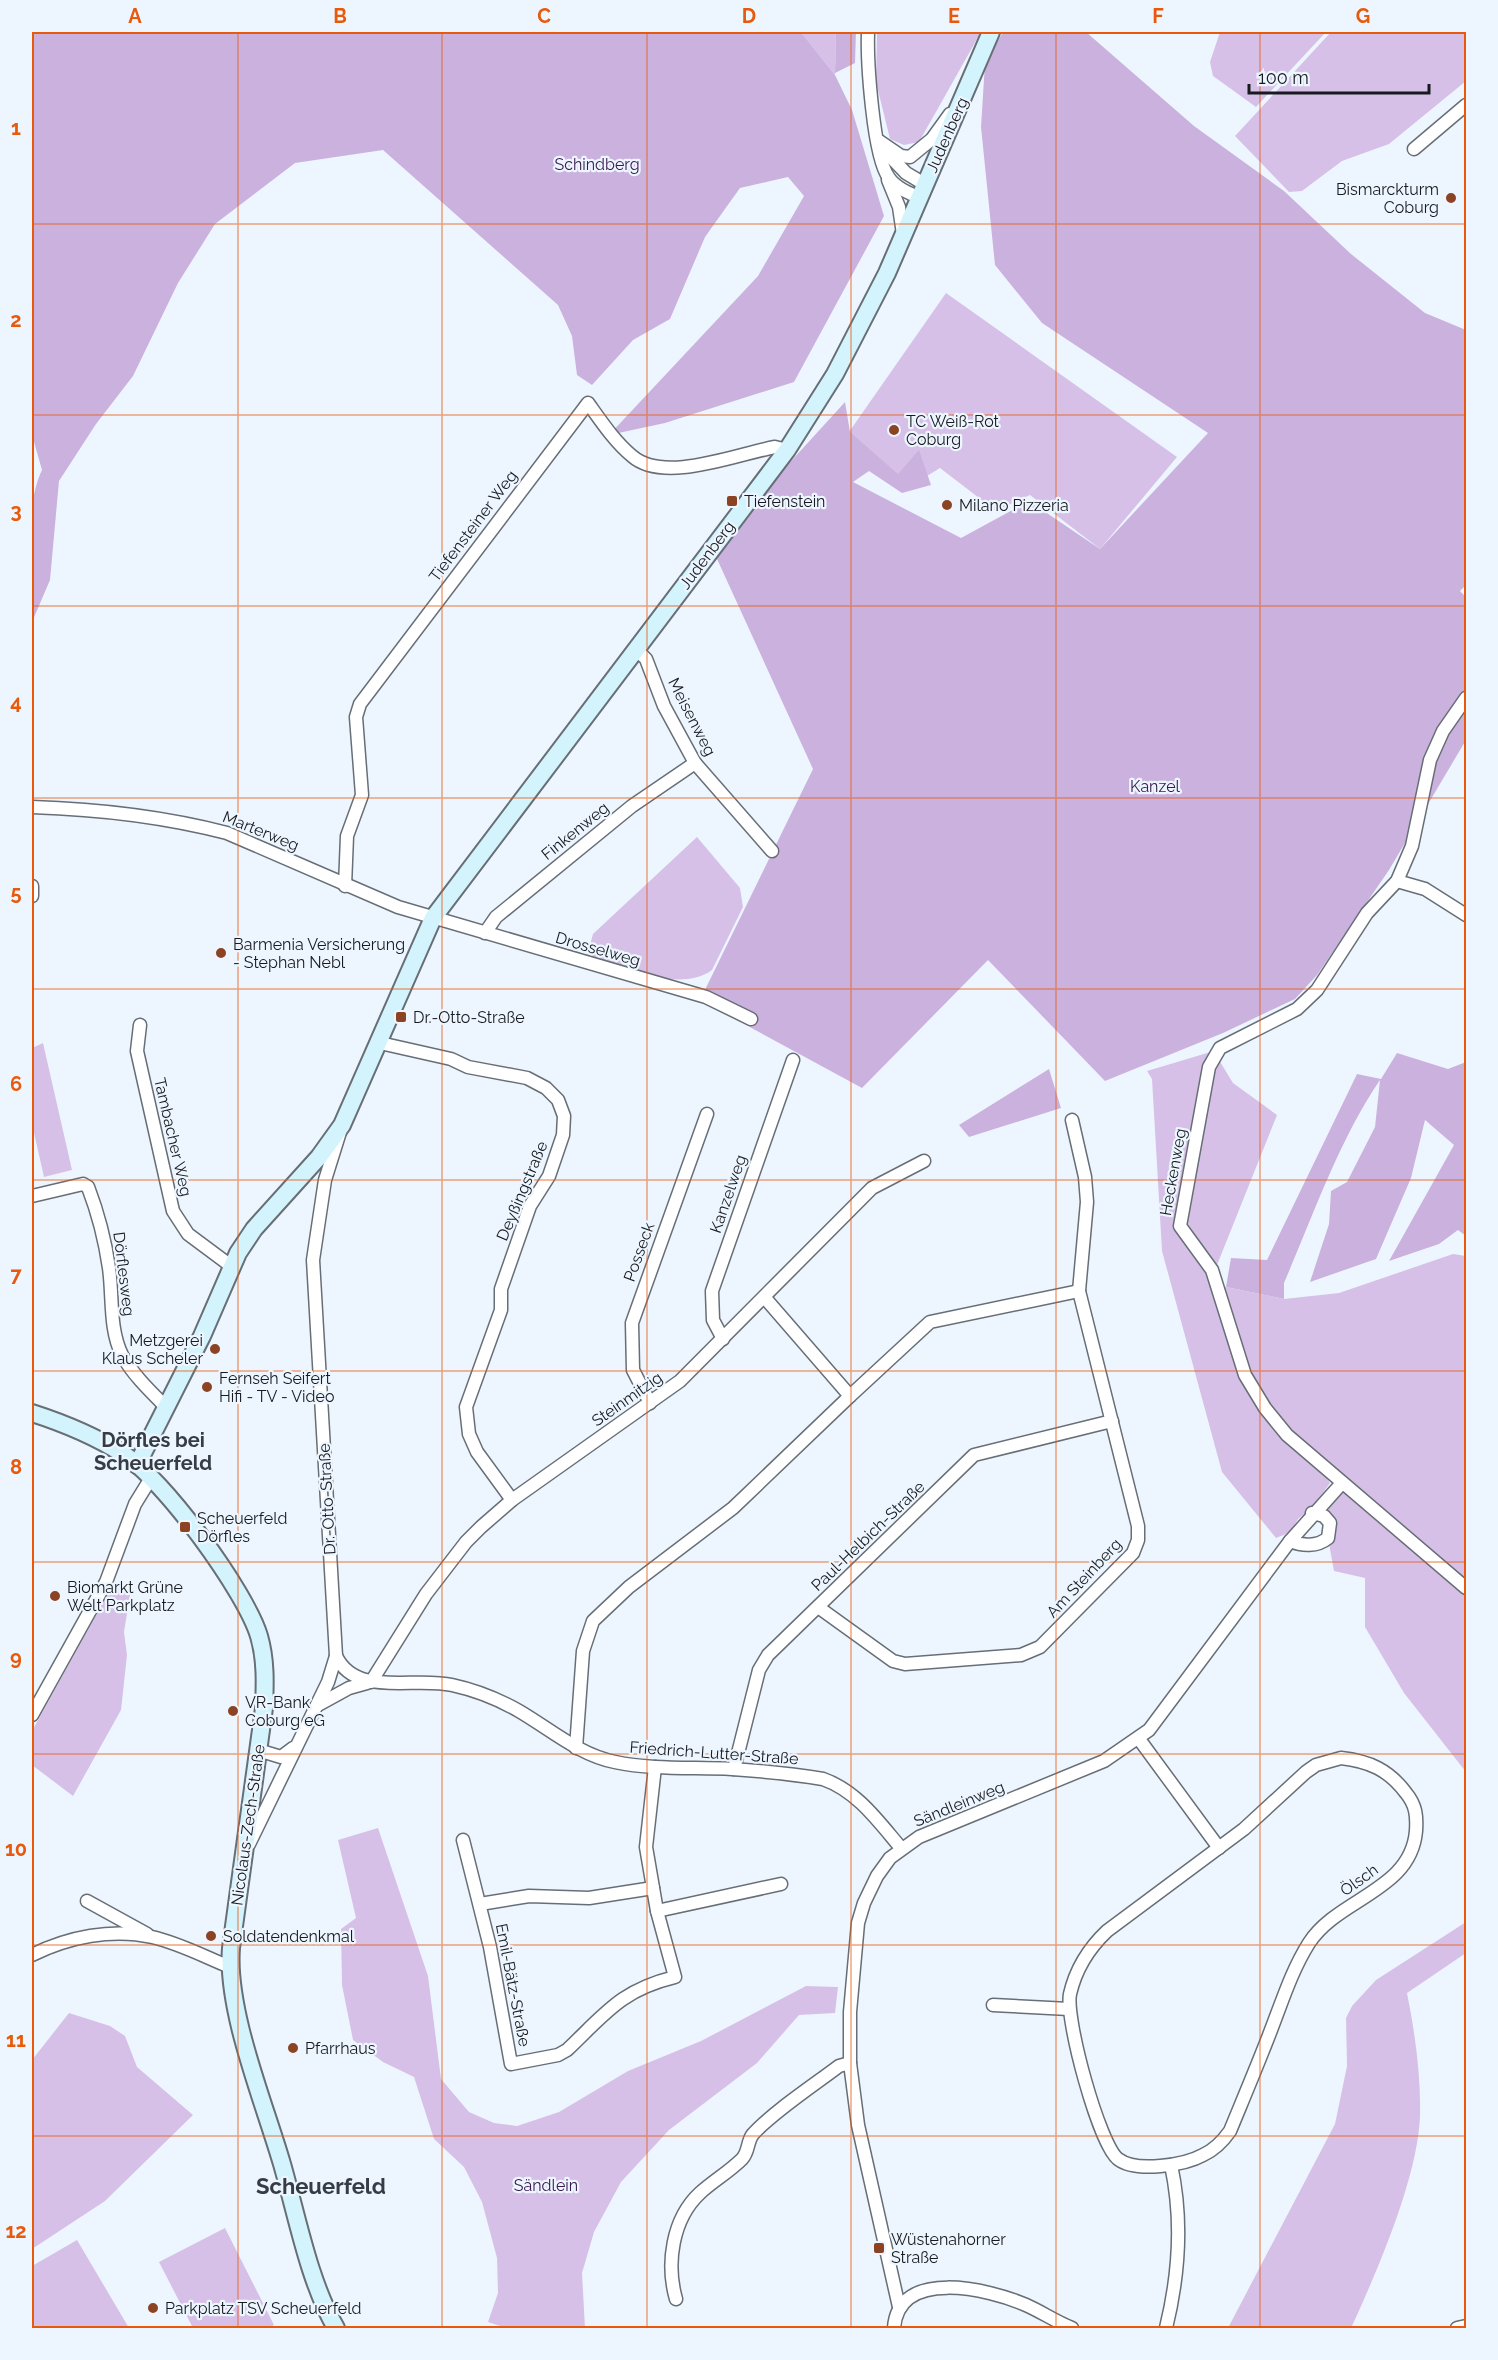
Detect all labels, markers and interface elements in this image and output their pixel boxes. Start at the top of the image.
text: A [128,4,142,28]
text: B [333,4,347,28]
text: C [537,4,551,28]
text: D [742,4,756,28]
text: E [948,4,960,28]
text: F [1152,4,1164,28]
text: G [1356,4,1370,28]
scale bar [1249,57,1429,95]
text: 100 m [1258,67,1309,88]
street label: Judenberg [922,94,972,176]
text: 1 [11,116,21,140]
park label: Schindberg [554,155,640,174]
place label: Bismarckturm Coburg [1336,180,1439,217]
marker: Bismarckturm Coburg [1444,191,1458,205]
text: 2 [10,308,22,332]
place label: TC Weiß-Rot Coburg [906,412,1000,449]
marker: TC Weiß-Rot Coburg [887,423,901,437]
street label: Tiefensteiner Weg [425,467,521,585]
place label: Tiefenstein [744,492,825,511]
marker: Tiefenstein [725,494,739,508]
place label: Milano Pizzeria [959,496,1069,515]
marker: Milano Pizzeria [940,498,954,512]
text: 3 [10,499,22,523]
street label: Judenberg [675,517,739,593]
street label: Meisenweg [664,675,720,759]
text: 4 [10,690,22,714]
park label: Kanzel [1130,777,1181,796]
street label: Finkenweg [538,798,612,864]
street label: Marterweg [220,807,302,855]
text: 5 [10,881,22,905]
street label: Drosselweg [553,928,643,970]
place label: Barmenia Versicherung - Stephan Nebl [233,935,405,972]
marker: Barmenia Versicherung - Stephan Nebl [214,946,228,960]
place label: Dr.-Otto-Straße [413,1008,525,1027]
marker: Dr.-Otto-Straße [394,1010,408,1024]
text: 6 [10,1072,22,1096]
street label: Tambacher Weg [150,1076,196,1198]
street label: Heckenweg [1156,1127,1190,1217]
street label: Deyßingstraße [492,1138,552,1244]
street label: Kanzelweg [706,1152,750,1236]
street label: Posseck [620,1219,659,1284]
street label: Dörflesweg [109,1231,139,1317]
text: 7 [10,1263,22,1287]
place label: Metzgerei Klaus Scheler [102,1331,203,1368]
marker: Metzgerei Klaus Scheler [208,1342,222,1356]
street label: Steinmitzig [588,1368,666,1430]
place label: Fernseh Seifert Hifi - TV - Video [219,1369,334,1406]
marker: Fernseh Seifert Hifi - TV - Video [200,1380,214,1394]
district label: Dörfles bei Scheuerfeld [94,1428,212,1475]
street label: Dr.-Otto-Straße [315,1443,339,1555]
text: 8 [10,1455,22,1479]
street label: Paul-Helbich-Straße [807,1477,929,1595]
place label: Scheuerfeld Dörfles [197,1509,287,1546]
marker: Scheuerfeld Dörfles [178,1520,192,1534]
street label: Am Steinberg [1043,1535,1125,1621]
place label: Biomarkt Grüne Welt Parkplatz [67,1578,183,1615]
marker: Biomarkt Grüne Welt Parkplatz [48,1589,62,1603]
text: 9 [10,1646,22,1670]
place label: VR-Bank Coburg eG [245,1693,325,1730]
marker: VR-Bank Coburg eG [226,1704,240,1718]
street label: Friedrich-Lutter-Straße [629,1738,799,1768]
street label: Nicolaus-Zech-Straße [227,1743,269,1907]
street label: Sändleinweg [911,1777,1007,1831]
text: 10 [5,1837,27,1861]
street label: Ölsch [1336,1859,1382,1900]
street label: Emil-Bätz-Straße [492,1922,534,2048]
place label: Soldatendenkmal [223,1927,355,1946]
marker: Soldatendenkmal [204,1929,218,1943]
text: 11 [6,2028,26,2052]
place label: Pfarrhaus [305,2039,376,2058]
marker: Pfarrhaus [286,2041,300,2055]
district label: Scheuerfeld [256,2173,386,2199]
park label: Sändlein [514,2176,578,2195]
text: 12 [5,2219,27,2243]
place label: Wüstenahorner Straße [891,2230,1006,2267]
marker: Wüstenahorner Straße [872,2241,886,2255]
place label: Parkplatz TSV Scheuerfeld [165,2299,361,2318]
marker: Parkplatz TSV Scheuerfeld [146,2301,160,2315]

